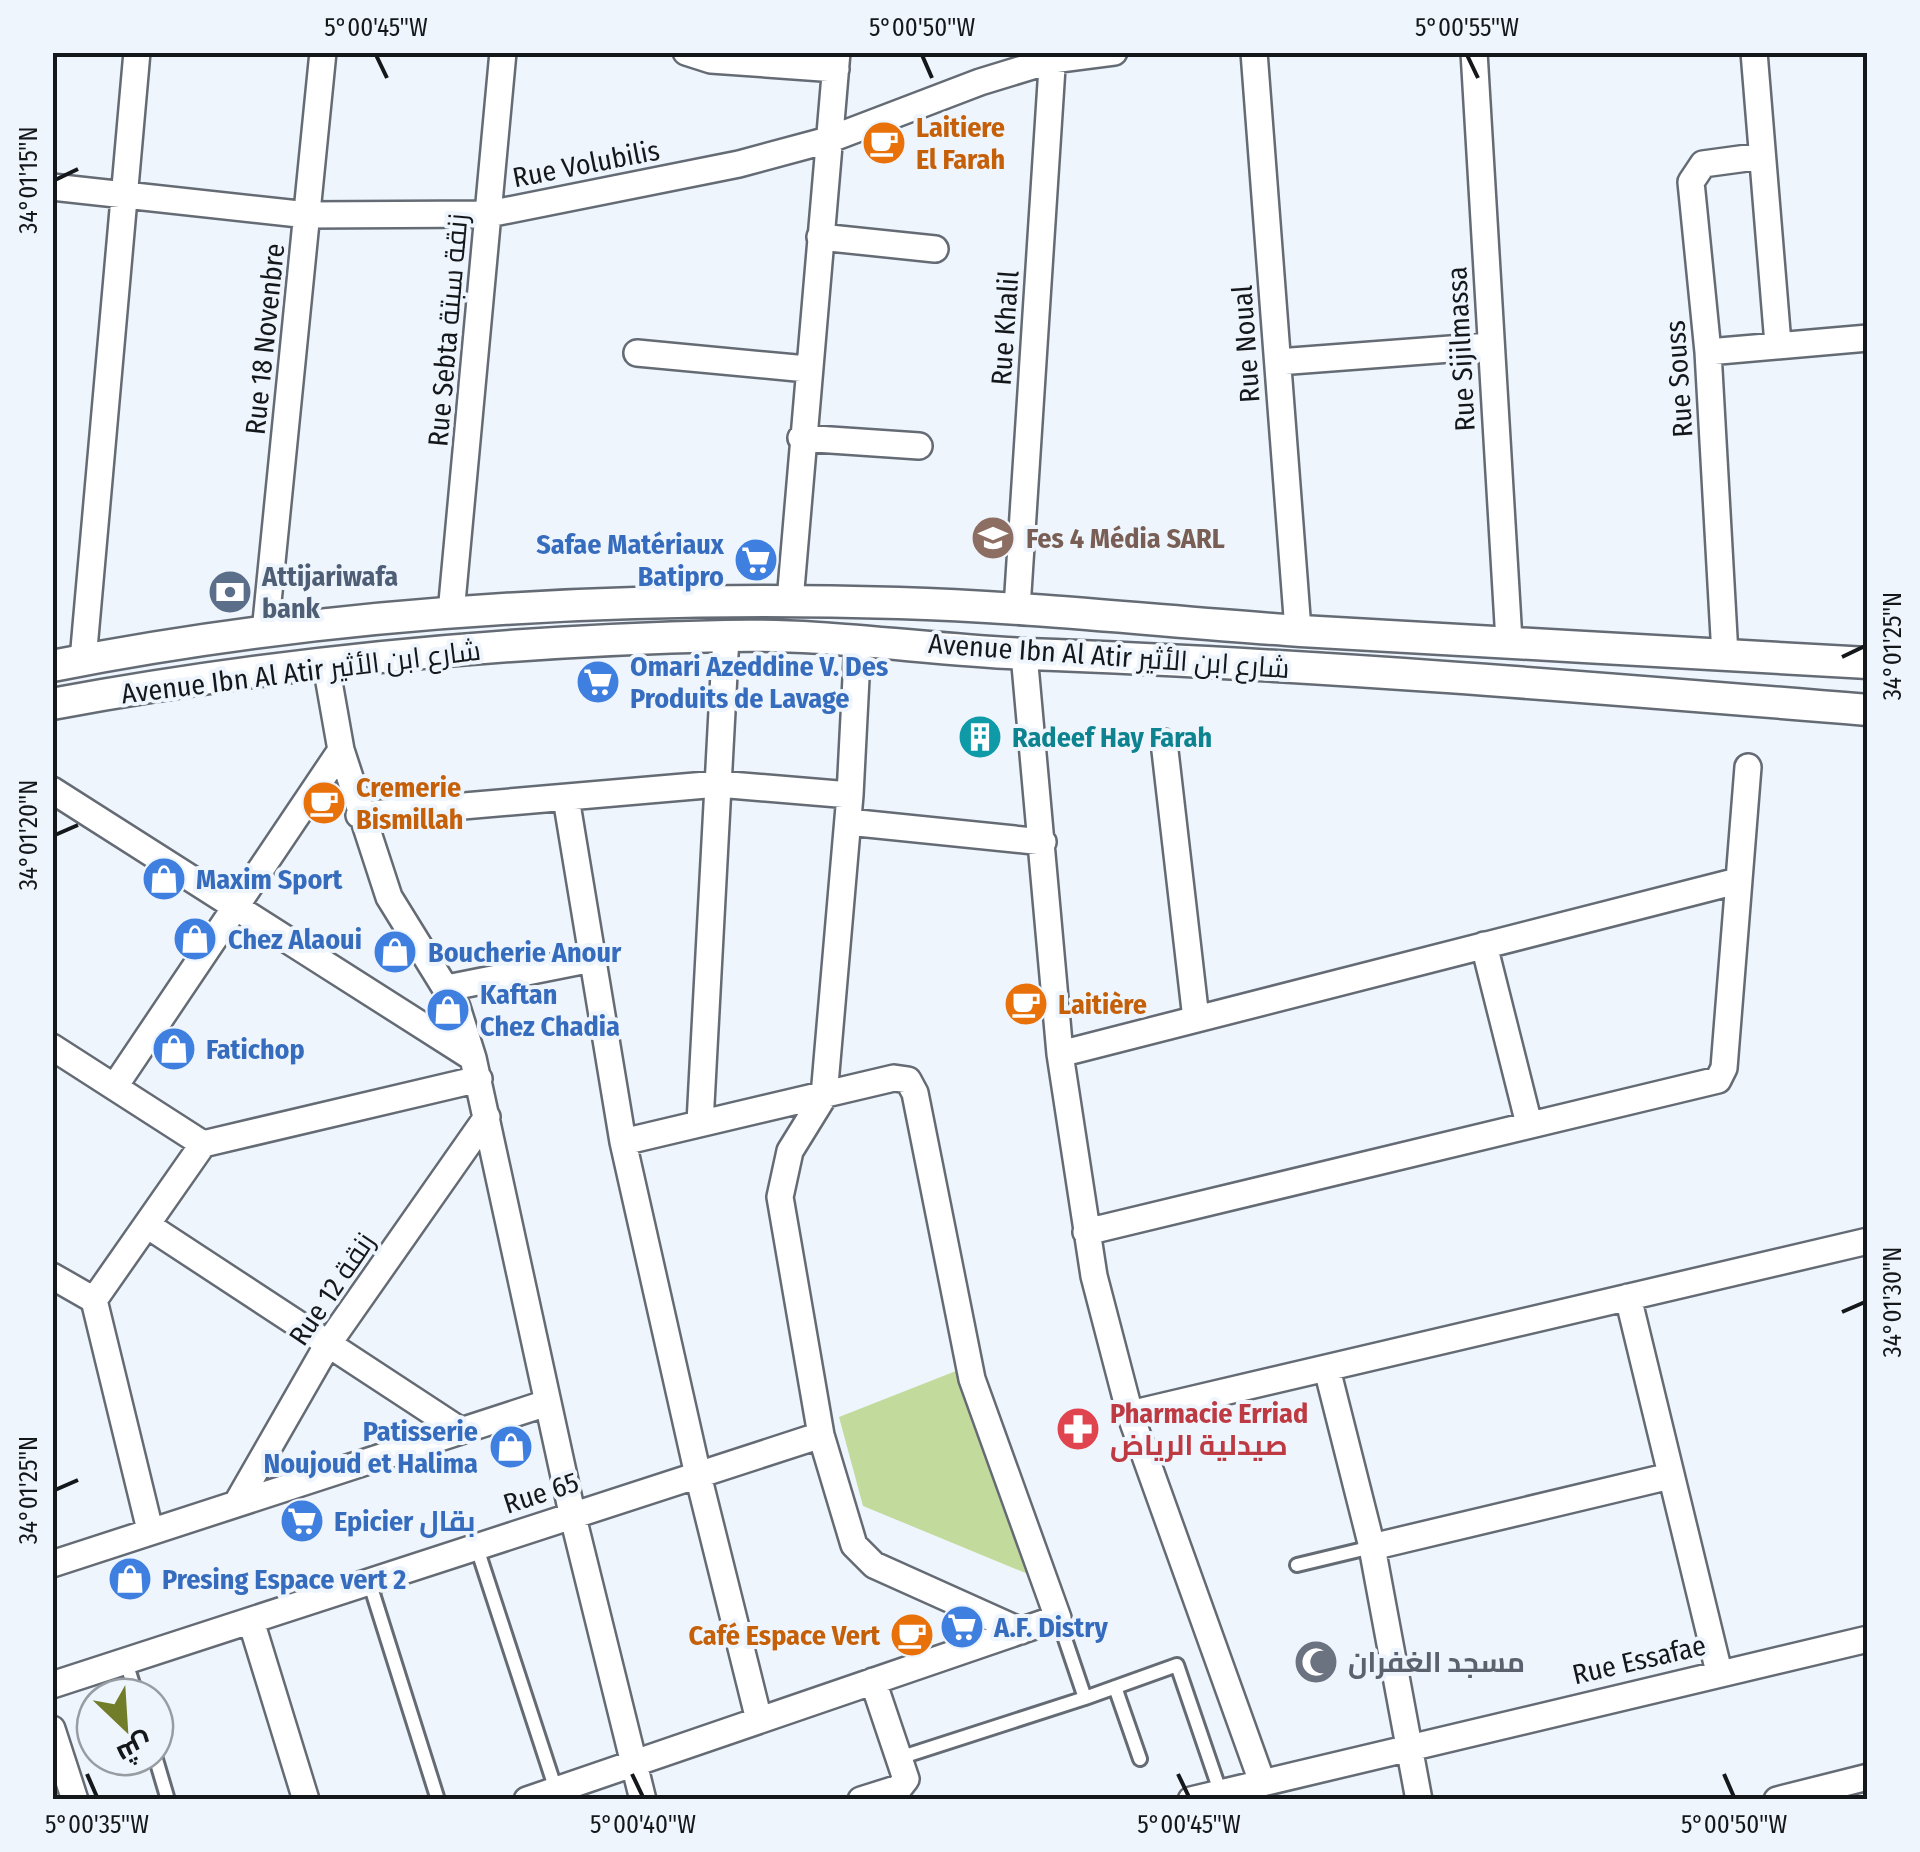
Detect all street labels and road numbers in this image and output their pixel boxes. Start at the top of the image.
street label: Rue Volubilis [510,134,662,194]
street label: Rue Sebta زنقة سبتة [421,212,475,448]
street label: Rue 18 Novenbre [239,242,291,436]
street label: Rue Sijilmassa [1440,266,1482,432]
street label: Rue Khalil [985,269,1025,387]
street label: Rue Noual [1225,284,1267,404]
street label: Rue Souss [1658,319,1700,439]
street label: Avenue Ibn Al Atir شارع ابن الأثير [927,627,1291,687]
street label: Avenue Ibn Al Atir شارع ابن الأثير [119,634,483,712]
street label: Rue 12 زنقة [282,1226,382,1352]
street label: Rue 65 [499,1465,583,1521]
street label: Rue Essafae [1569,1629,1709,1691]

